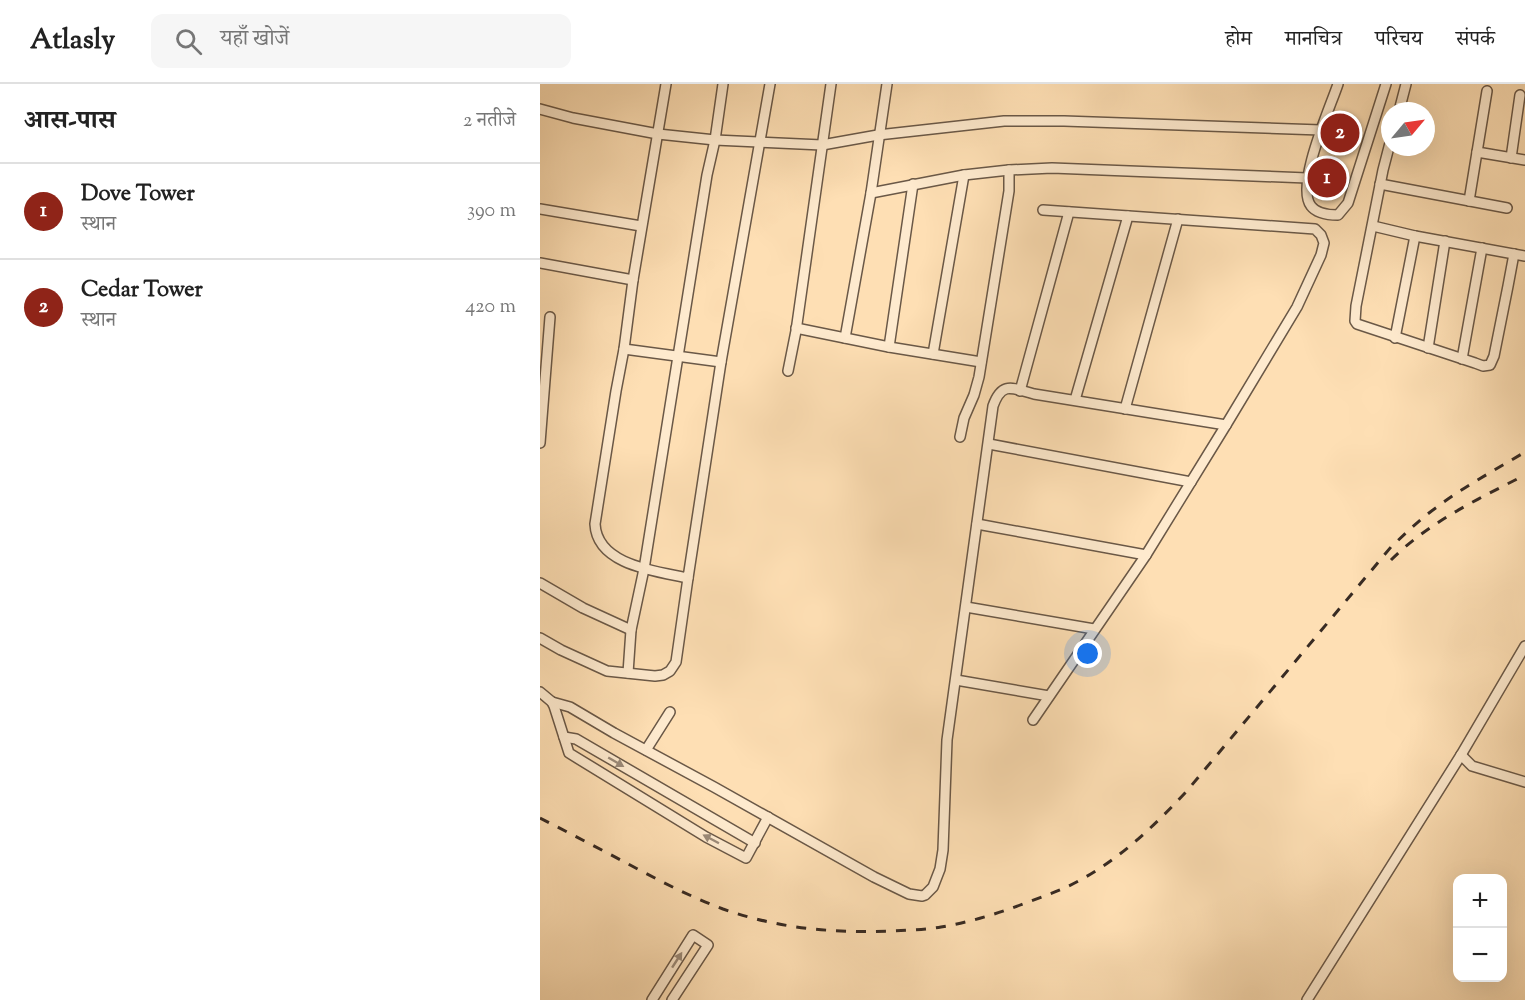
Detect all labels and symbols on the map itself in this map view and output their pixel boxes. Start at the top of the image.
north arrow [1381,102,1435,156]
pin: 2 [1320,110,1360,156]
pin: 1 [1308,156,1346,200]
your location [1073,639,1102,668]
one-way arrow [608,757,625,767]
one-way arrow [702,834,719,844]
one-way arrow [672,952,683,968]

